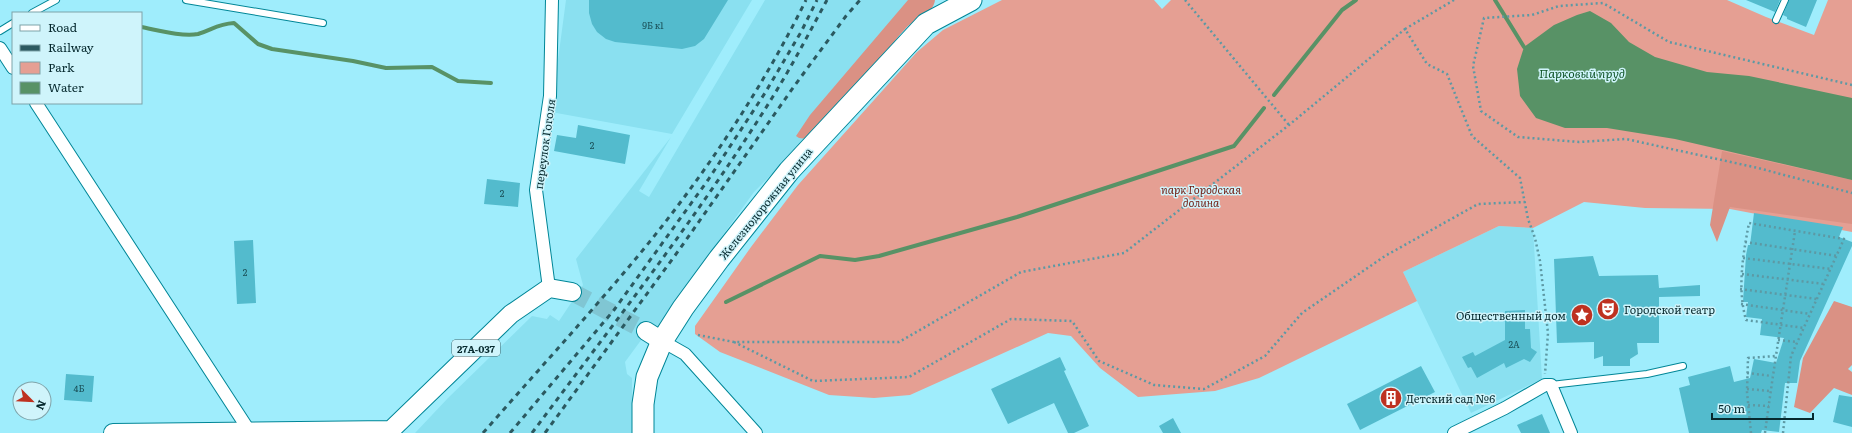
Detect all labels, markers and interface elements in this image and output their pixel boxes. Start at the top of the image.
legend [12,12,142,104]
text: Road [48,18,78,36]
house number: 9Б к1 [642,18,664,32]
text: Railway [48,38,94,56]
text: Park [48,58,75,76]
water label: Парковый пруд [1539,64,1625,82]
text: Water [48,78,84,96]
street label: переулок Гоголя [530,97,558,190]
house number: 2 [590,138,595,152]
street label: Железнодорожная улица [715,143,815,262]
park label: парк Городская долина [1161,181,1241,210]
house number: 2 [500,186,505,200]
house number: 2 [243,265,248,279]
theatre icon: Городской театр [1595,296,1621,322]
place label: Городской театр [1624,301,1715,317]
place icon: Общественный дом [1569,302,1595,328]
place label: Общественный дом [1456,307,1566,323]
house number: 2А [1508,337,1520,351]
road number: 27А-037 [452,340,500,356]
north arrow [12,381,52,421]
house number: 4Б [74,381,84,395]
building icon: Детский сад №6 [1378,385,1404,411]
place label: Детский сад №6 [1406,390,1495,406]
scale bar [1712,395,1813,421]
text: N [33,398,51,413]
text: 50 m [1718,399,1745,417]

